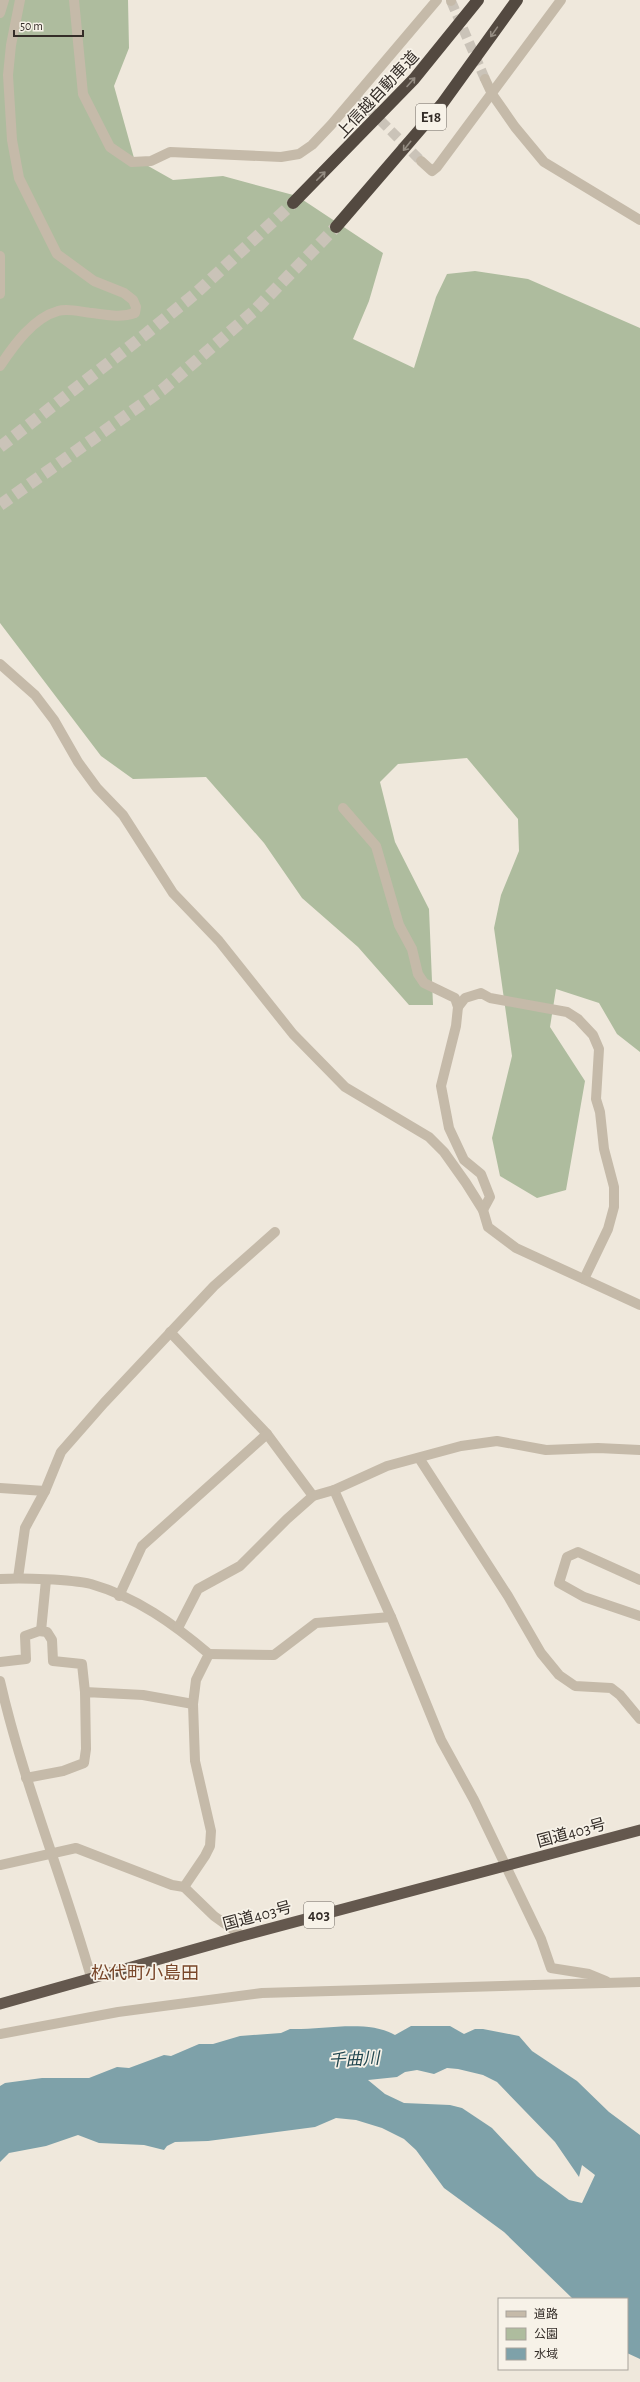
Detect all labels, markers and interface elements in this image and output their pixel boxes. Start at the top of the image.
scale bar [14,12,83,38]
text: 50 m [20,20,43,32]
one-way arrow [490,26,498,37]
street label: 上信越自動車道 [333,48,422,141]
one-way arrow [407,77,416,87]
road number: E18 [416,104,446,130]
one-way arrow [402,141,411,152]
one-way arrow [316,171,326,181]
street label: 国道403号 [535,1815,607,1850]
street label: 国道403号 [221,1898,293,1933]
road number: 403 [304,1902,334,1928]
district label: 松代町小島田 [91,1963,199,1983]
water label: 千曲川 [328,2049,382,2069]
legend [498,2298,628,2370]
text: 道路 [534,2307,558,2320]
text: 公園 [534,2328,558,2340]
text: 水域 [534,2348,558,2360]

